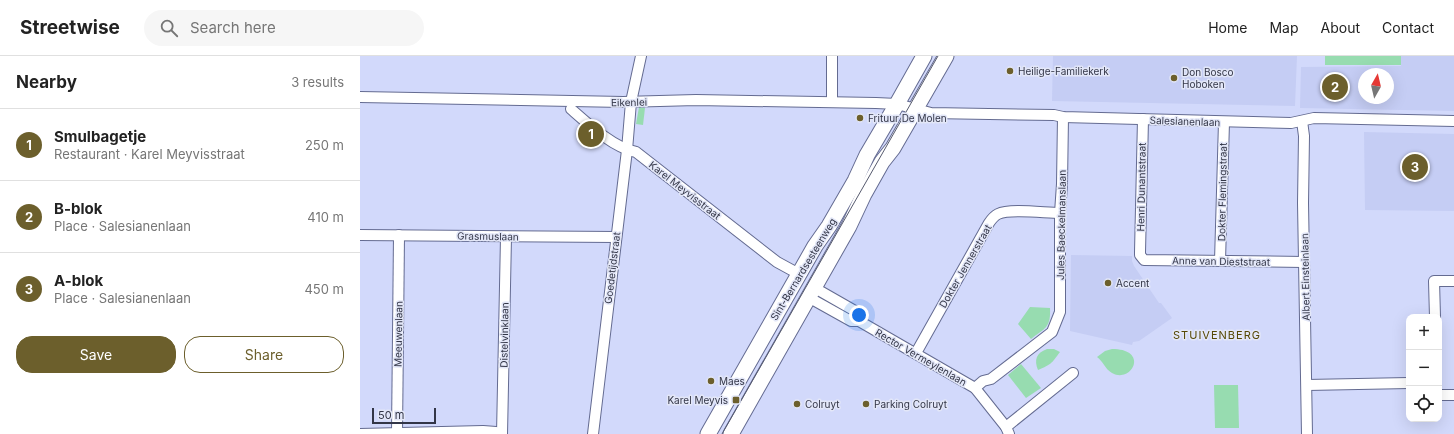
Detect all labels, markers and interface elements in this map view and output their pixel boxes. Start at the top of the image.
search box [144,10,424,46]
text: Streetwise [20,16,120,39]
icon: search [158,17,180,39]
text: Search here [190,18,276,37]
text: Home [1208,19,1247,36]
text: Map [1269,19,1299,36]
text: About [1321,19,1360,36]
text: Contact [1382,19,1434,36]
place label: Heilige-Familiekerk [1018,65,1109,77]
marker: Heilige-Familiekerk [1005,66,1015,76]
place label: Don Bosco Hoboken [1182,66,1233,90]
north arrow [1358,68,1394,104]
text: Nearby [16,72,77,92]
pin: 2 [1322,72,1348,102]
marker: Don Bosco Hoboken [1169,73,1179,83]
text: 3 results [291,74,344,90]
street label: Eikenlei [611,96,647,108]
place label: Frituur De Molen [868,112,947,124]
marker: Frituur De Molen [855,113,865,123]
street label: Salesianenlaan [1149,114,1221,128]
pin: 1 [578,119,604,149]
text: Smulbagetje [54,127,146,146]
text: 1 [26,137,32,153]
text: 250 m [305,137,344,153]
street label: Henri Dunantstraat [1134,142,1148,232]
street label: Dokter Flemingstraat [1215,142,1229,241]
text: Restaurant · Karel Meyvisstraat [54,146,245,162]
pin: 3 [1402,152,1428,182]
street label: Karel Meyvisstraat [647,158,724,222]
street label: Jules Baeckelmanslaan [1054,170,1068,280]
text: B-blok [54,199,102,218]
text: 2 [25,209,33,225]
text: 410 m [307,209,344,225]
street label: Sint-Bernardsesteenweg [768,216,838,322]
text: Place · Salesianenlaan [54,218,191,234]
street label: Dokter Jennerstraat [936,222,994,310]
street label: Grasmuslaan [457,229,519,243]
street label: Goedetijdstraat [602,231,622,305]
street label: Albert Einsteinlaan [1298,233,1312,321]
street label: Anne van Dieststraat [1172,254,1271,268]
text: A-blok [54,271,103,290]
place label: Accent [1116,277,1150,289]
marker: Accent [1103,278,1113,288]
text: 3 [25,281,33,297]
text: 450 m [304,281,344,297]
text: Place · Salesianenlaan [54,290,191,306]
street label: Meeuwenlaan [391,301,405,367]
street label: Distelvinklaan [497,302,511,368]
your location [849,305,869,325]
map controls [1406,314,1442,422]
button: + [1406,314,1442,350]
street label: Rector Vermeylenlaan [873,326,969,388]
district label: STUIVENBERG [1173,328,1261,342]
button: Save [16,336,176,373]
button: Share [184,336,344,373]
button: − [1406,350,1442,386]
place label: Maes [719,375,745,387]
marker: Maes [706,376,716,386]
button: locate [1406,386,1442,422]
place label: Karel Meyvis [667,394,728,406]
marker: Karel Meyvis [731,395,741,405]
place label: Colruyt [805,398,840,410]
place label: Parking Colruyt [874,398,948,410]
marker: Colruyt [792,399,802,409]
marker: Parking Colruyt [861,399,871,409]
scale bar [372,406,436,425]
text: 50 m [378,408,404,422]

